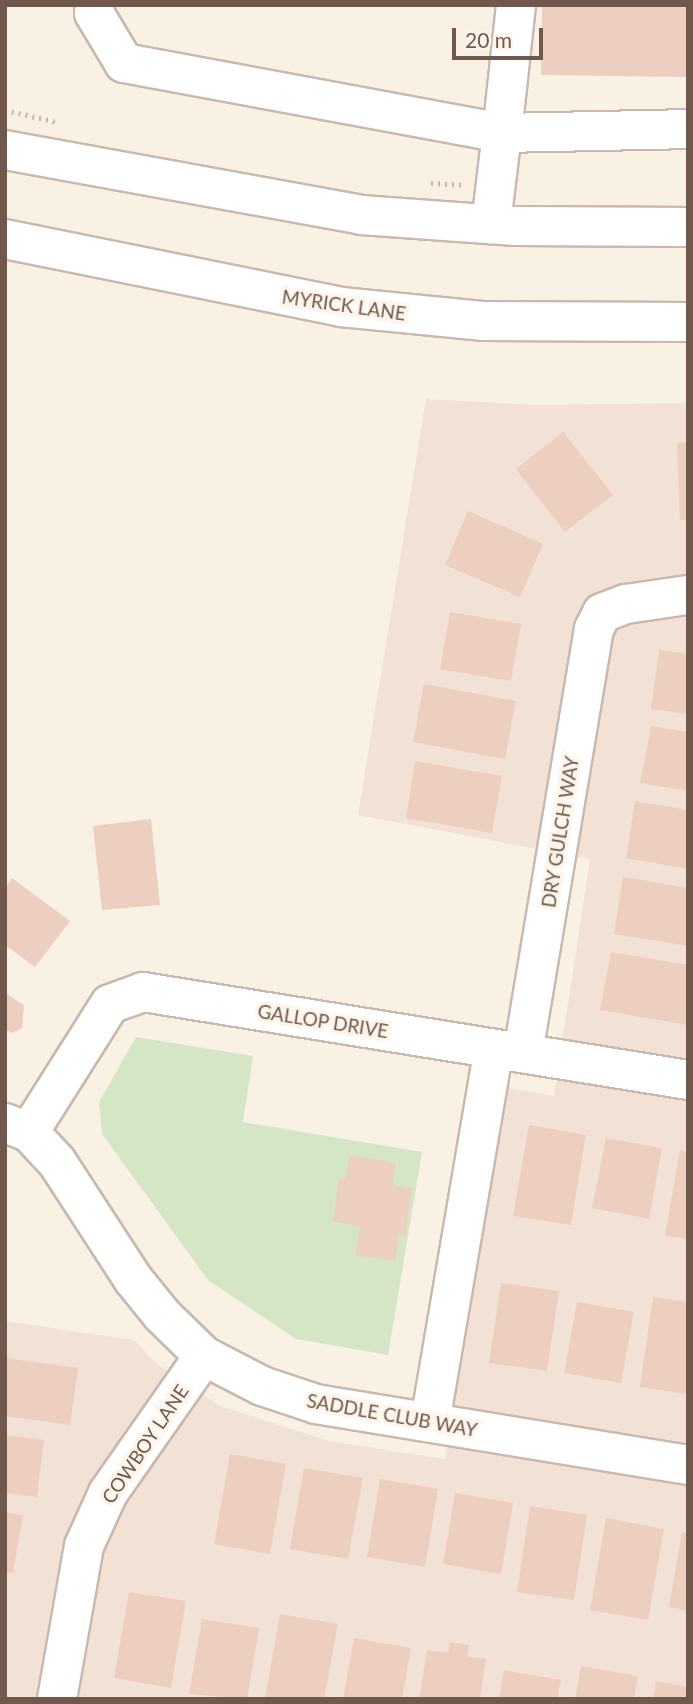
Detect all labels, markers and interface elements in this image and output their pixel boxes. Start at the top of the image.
scale bar [455,14,546,58]
text: 20 m [465,27,512,52]
street label: MYRICK LANE [281,285,407,325]
street label: DRY GULCH WAY [537,754,583,910]
street label: GALLOP DRIVE [256,999,390,1043]
street label: COWBOY LANE [97,1380,193,1508]
street label: SADDLE CLUB WAY [305,1389,479,1441]

